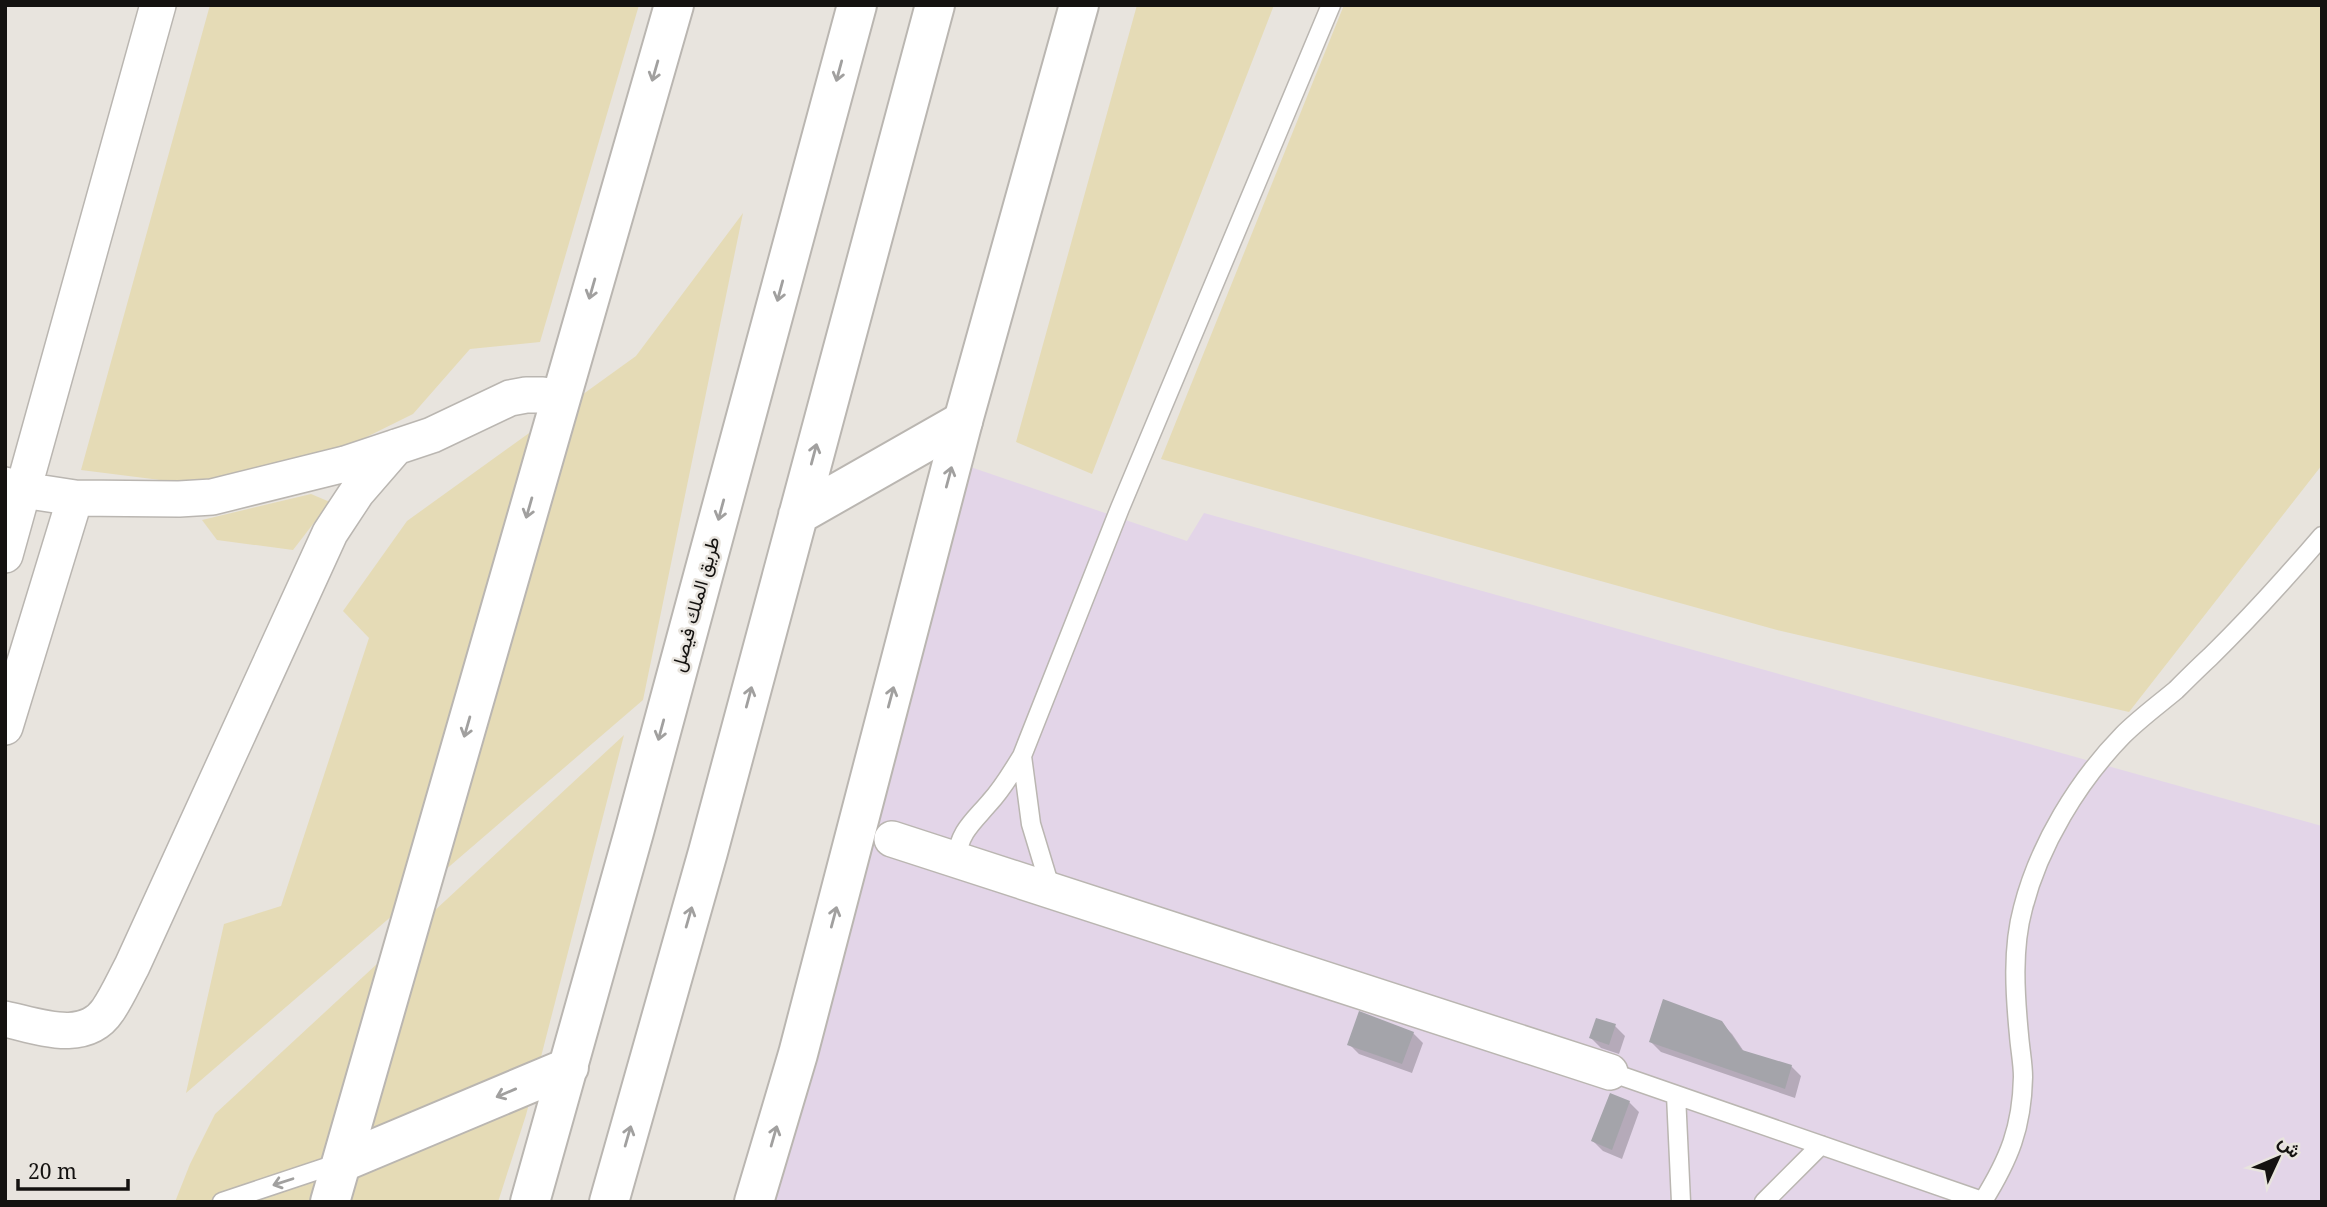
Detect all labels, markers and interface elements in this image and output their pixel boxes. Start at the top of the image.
one-way arrow [648,60,661,82]
one-way arrow [832,60,845,82]
one-way arrow [585,278,598,300]
one-way arrow [773,279,786,302]
one-way arrow [809,443,822,465]
one-way arrow [943,466,956,488]
one-way arrow [522,496,535,519]
one-way arrow [713,499,726,521]
street label: طريق الملك فيصل [664,534,726,674]
one-way arrow [885,686,898,709]
one-way arrow [743,687,756,709]
one-way arrow [459,716,472,738]
one-way arrow [654,718,667,741]
one-way arrow [684,906,697,928]
one-way arrow [828,906,841,929]
one-way arrow [496,1087,517,1100]
north arrow [2243,1123,2313,1193]
one-way arrow [622,1125,635,1148]
one-way arrow [768,1126,781,1148]
text: ش [2273,1129,2308,1164]
scale bar [18,1148,128,1192]
text: 20 m [28,1157,77,1185]
one-way arrow [272,1177,294,1189]

